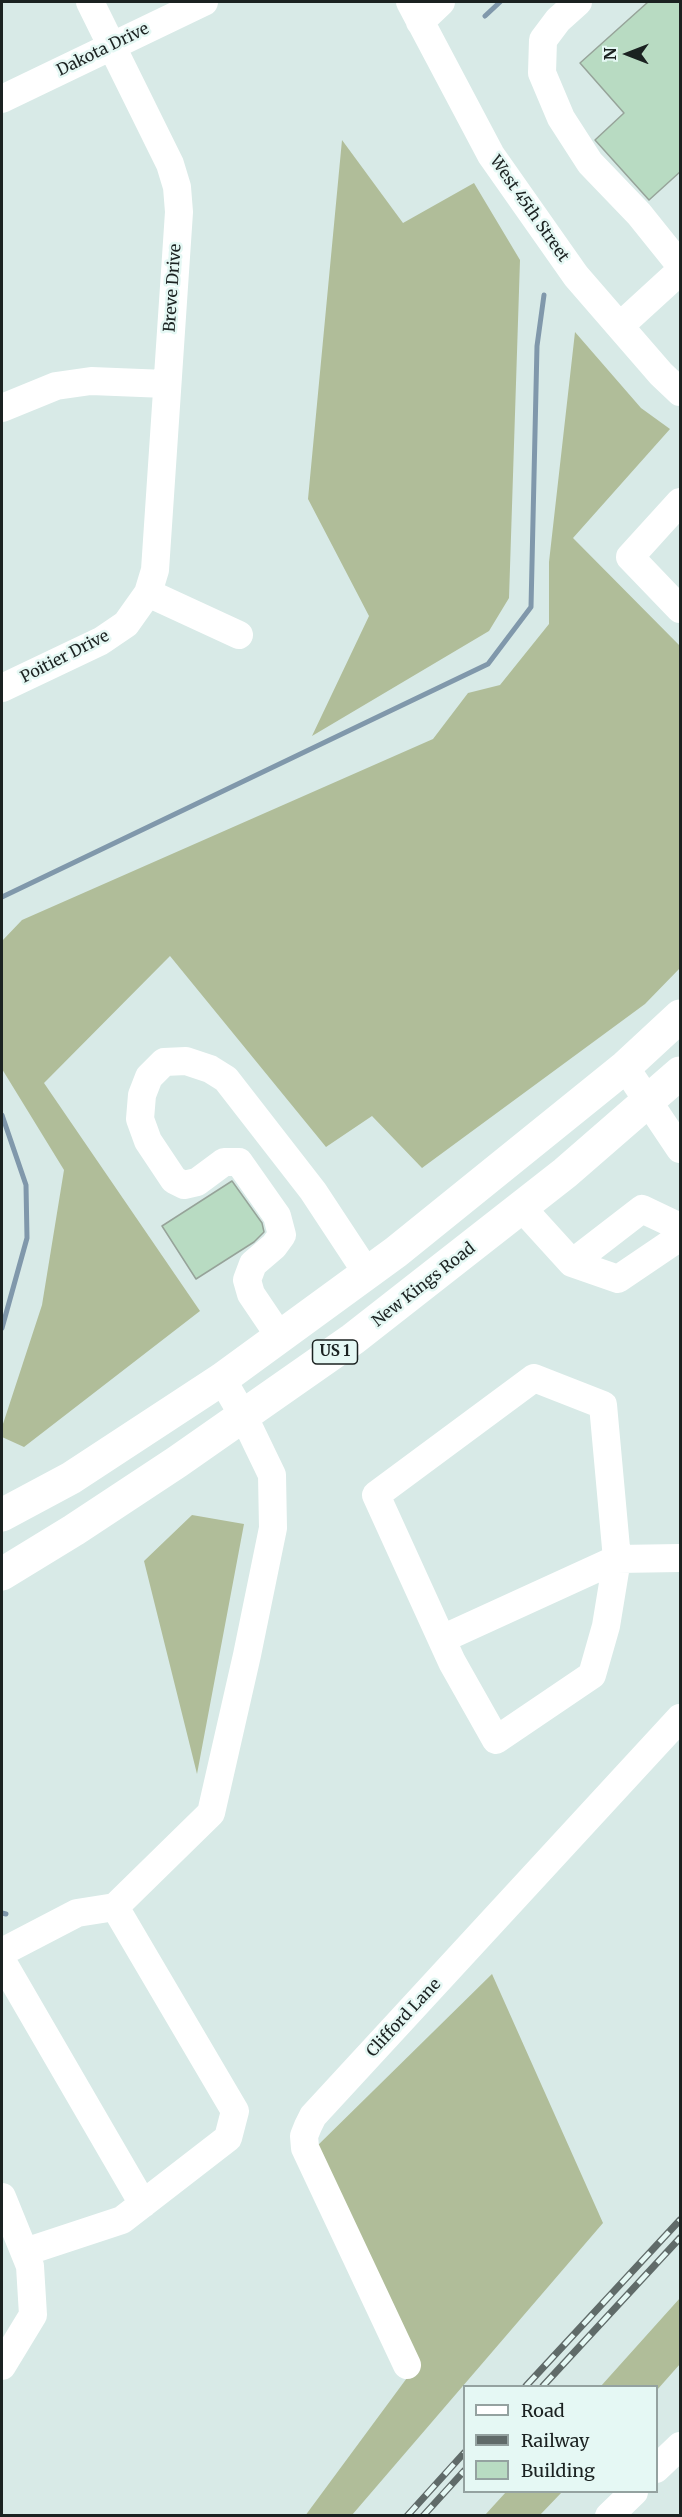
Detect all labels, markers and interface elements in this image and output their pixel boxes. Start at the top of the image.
street label: Dakota Drive [54,19,152,81]
north arrow [598,24,658,84]
text: N [600,48,620,60]
street label: West 45th Street [485,152,573,266]
street label: Breve Drive [160,243,186,333]
street label: Poitier Drive [18,627,112,687]
street label: New Kings Road [369,1239,479,1331]
road number: US 1 [312,1340,358,1364]
street label: Clifford Lane [363,1975,445,2061]
legend [463,2385,658,2493]
text: Road [521,2399,565,2422]
text: Railway [521,2429,589,2452]
text: Building [521,2459,595,2482]

